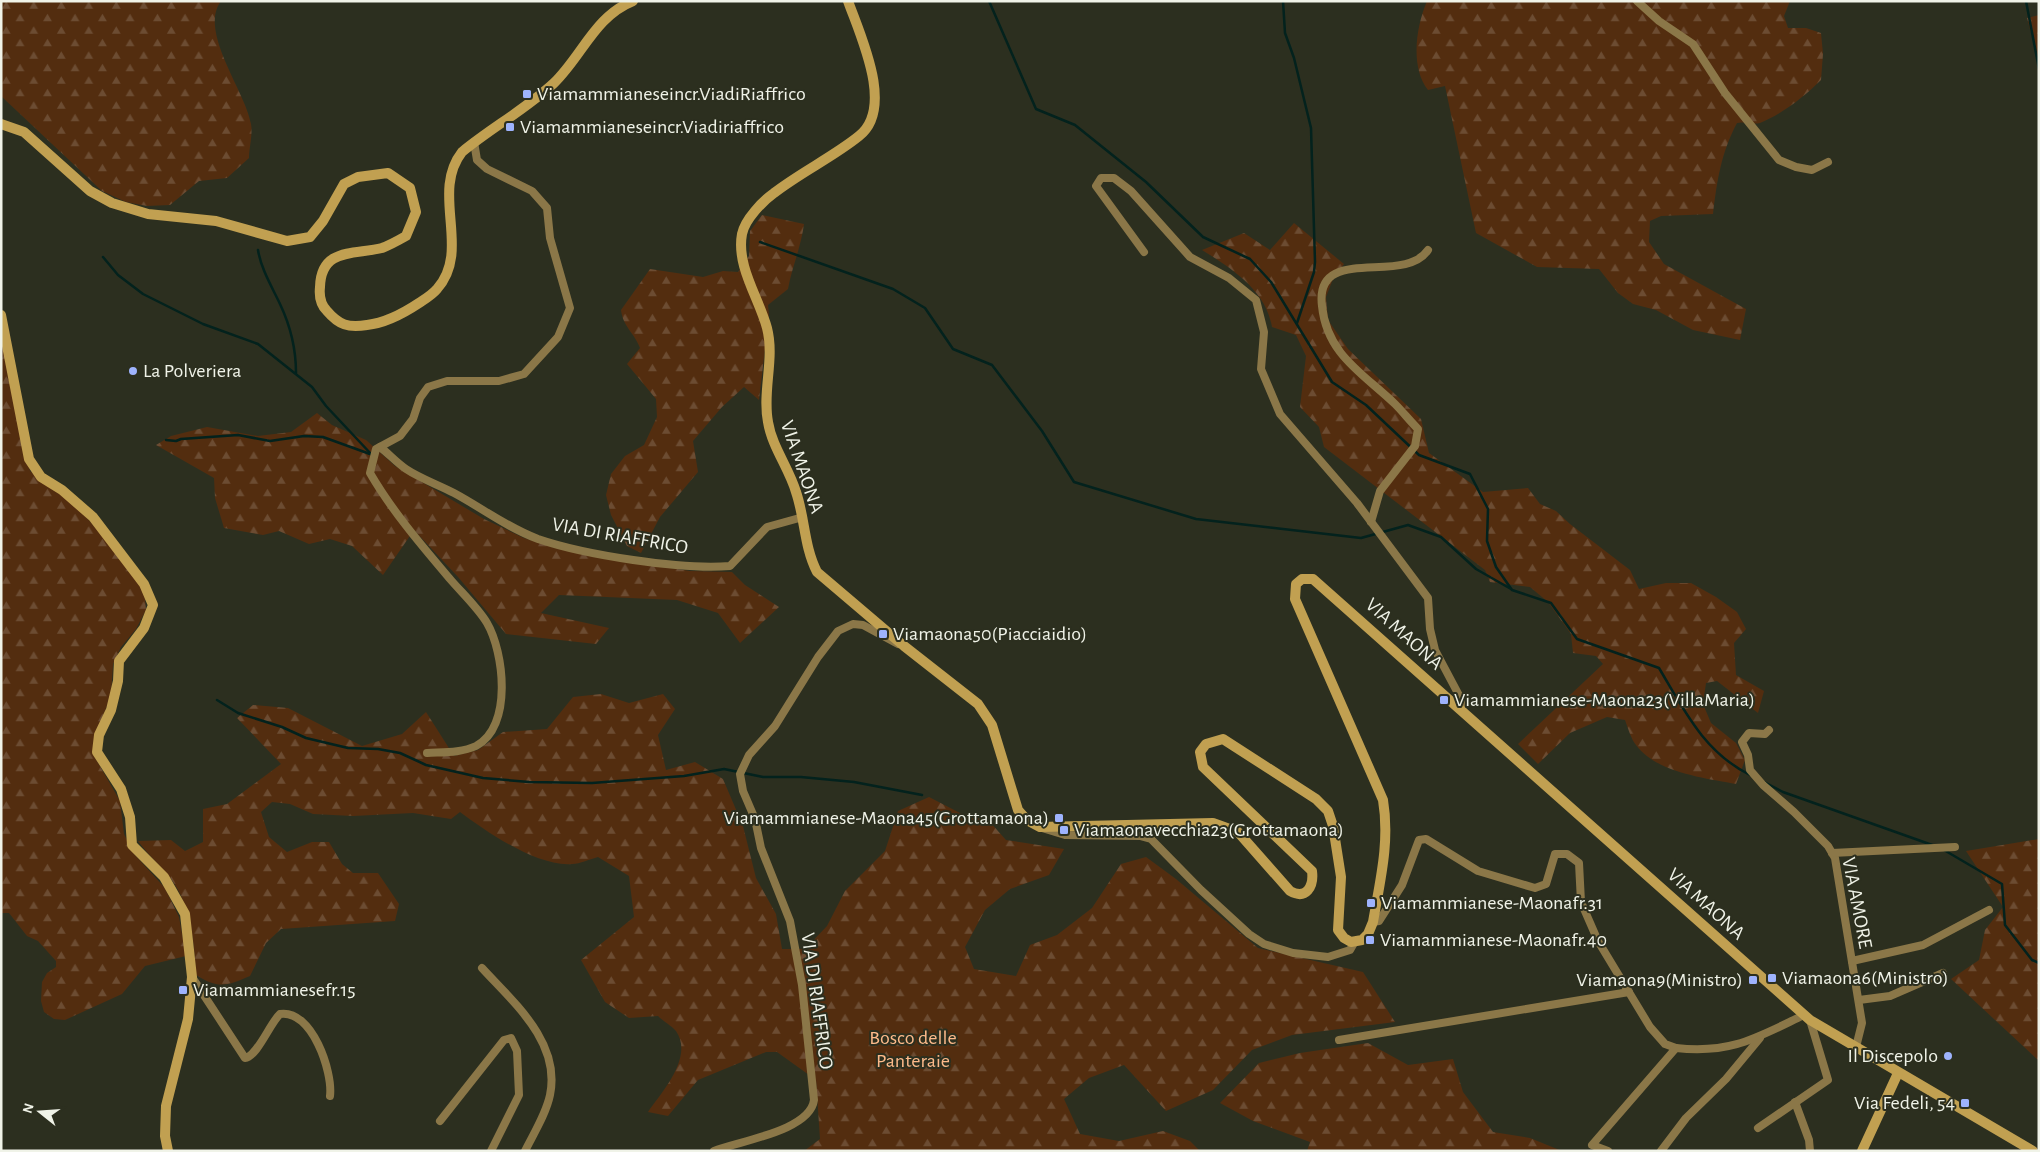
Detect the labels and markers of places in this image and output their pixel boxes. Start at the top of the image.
place label: Viamammianeseincr.ViadiRiaffrico [537,84,806,104]
marker: Viamammianeseincr.ViadiRiaffrico [521,88,533,100]
place label: Viamammianeseincr.Viadiriaffrico [520,117,784,137]
marker: Viamammianeseincr.Viadiriaffrico [504,121,516,133]
place label: La Polveriera [143,361,242,381]
marker: La Polveriera [127,365,139,377]
place label: Viamaona50(Piacciaidio) [893,624,1087,644]
marker: Viamaona50(Piacciaidio) [877,628,889,640]
place label: Viamammianese-Maona23(VillaMaria) [1454,690,1755,710]
marker: Viamammianese-Maona23(VillaMaria) [1438,694,1450,706]
place label: Viamammianese-Maona45(Grottamaona) [724,808,1049,828]
marker: Viamammianese-Maona45(Grottamaona) [1053,812,1065,824]
place label: Viamaonavecchia23(Grottamaona) [1074,820,1344,840]
marker: Viamaonavecchia23(Grottamaona) [1058,824,1070,836]
place label: Viamammianese-Maonafr.31 [1381,893,1603,913]
marker: Viamammianese-Maonafr.31 [1365,897,1377,909]
place label: Viamammianese-Maonafr.40 [1380,930,1607,950]
marker: Viamammianese-Maonafr.40 [1364,934,1376,946]
place label: Viamaona6(Ministro) [1782,968,1949,988]
place label: Viamaona9(Ministro) [1576,970,1743,990]
marker: Viamaona6(Ministro) [1766,972,1778,984]
marker: Viamaona9(Ministro) [1747,974,1759,986]
place label: Viamammianesefr.15 [193,980,356,1000]
marker: Viamammianesefr.15 [177,984,189,996]
place label: Il Discepolo [1848,1046,1938,1066]
marker: Il Discepolo [1942,1050,1954,1062]
place label: Via Fedeli, 54 [1854,1093,1955,1113]
marker: Via Fedeli, 54 [1959,1097,1971,1109]

